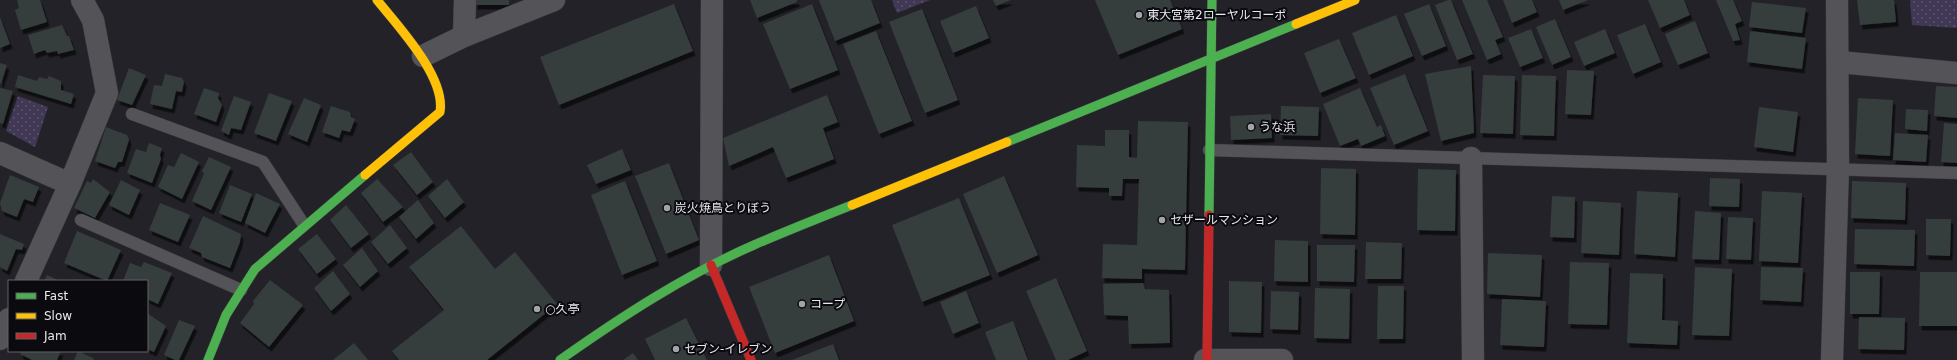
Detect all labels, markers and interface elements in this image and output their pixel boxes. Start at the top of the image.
place label: 東大宮第2ローヤルコーポ [1147,8,1286,22]
marker: 東大宮第2ローヤルコーポ [1134,10,1144,20]
place label: うな浜 [1259,120,1295,134]
marker: うな浜 [1246,122,1256,132]
place label: 炭火焼鳥とりぼう [675,201,771,215]
marker: 炭火焼鳥とりぼう [662,203,672,213]
place label: セザールマンション [1170,213,1278,227]
marker: セザールマンション [1157,215,1167,225]
legend [8,280,148,352]
text: Fast [44,289,68,303]
place label: コープ [810,297,845,311]
marker: コープ [797,299,807,309]
place label: ○久亭 [545,302,579,316]
marker: ○久亭 [532,304,542,314]
text: Slow [44,309,72,323]
text: Jam [43,329,67,343]
place label: セブン-イレブン [684,342,772,356]
marker: セブン-イレブン [671,344,681,354]

